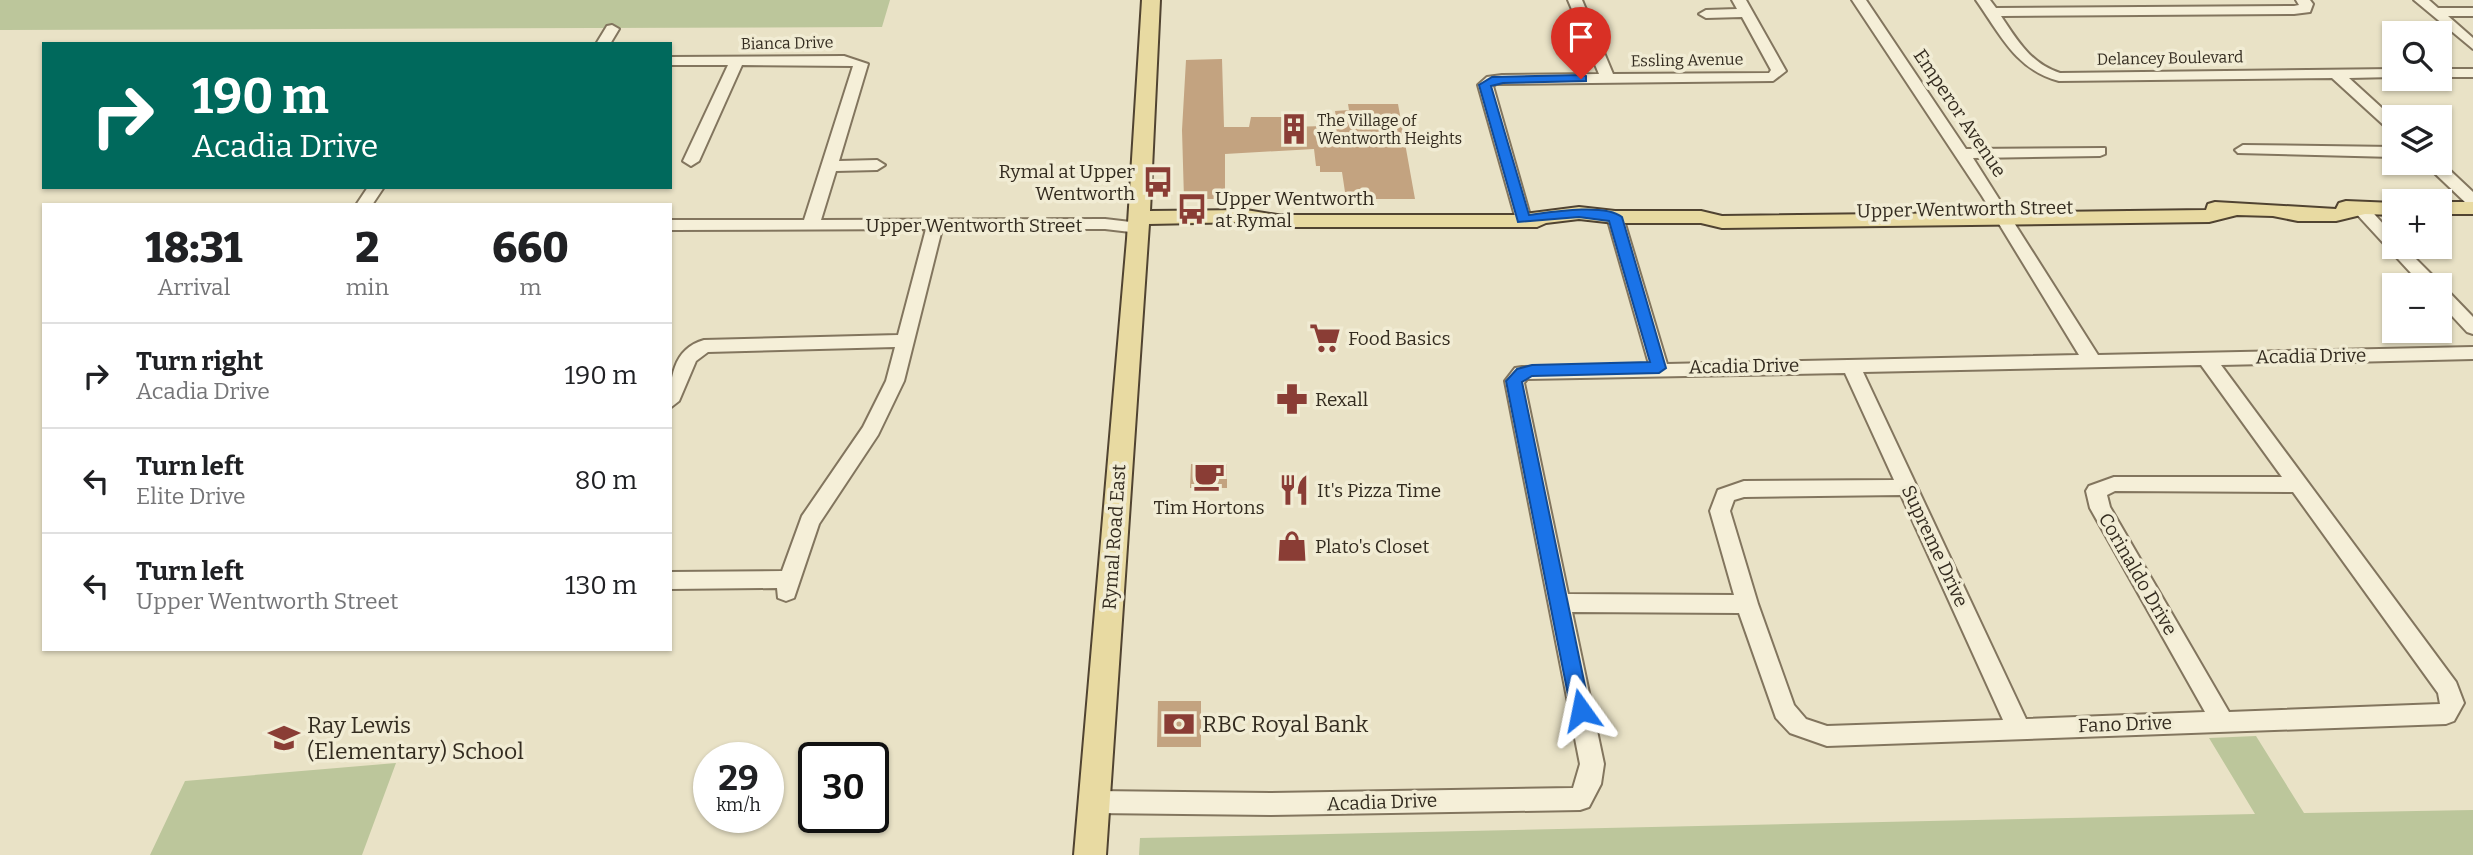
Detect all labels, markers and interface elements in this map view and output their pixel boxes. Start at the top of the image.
pin [1551,7,1611,79]
icon: arrive [1562,18,1600,56]
map controls [2382,21,2452,343]
button: search [2382,21,2452,91]
street label: Bianca Drive [740,33,834,53]
street label: Emperor Avenue [1909,45,2011,181]
street label: Delancey Boulevard [2096,47,2244,69]
street label: Essling Avenue [1630,50,1744,70]
text: 190 m [192,67,329,126]
icon: right [77,70,168,161]
button: layers [2382,105,2452,175]
place label: The Village of Wentworth Heights [1317,111,1462,148]
building icon: The Village of Wentworth Heights [1277,112,1311,146]
text: Acadia Drive [192,127,378,165]
place label: Rymal at Upper Wentworth [999,160,1136,205]
bus stop icon: Rymal at Upper Wentworth [1141,165,1175,199]
place label: Upper Wentworth at Rymal [1215,187,1374,232]
button: + [2382,189,2452,259]
bus stop icon: Upper Wentworth at Rymal [1175,192,1209,226]
street label: Upper Wentworth Street [1856,196,2074,222]
street label: Upper Wentworth Street [866,214,1082,237]
text: 18:31 [145,223,242,273]
text: 2 [355,223,379,273]
text: 660 [492,223,569,273]
text: Arrival [157,273,230,301]
text: min [346,273,389,301]
text: m [520,273,541,301]
button: − [2382,273,2452,343]
supermarket icon: Food Basics [1308,321,1342,355]
place label: Food Basics [1348,327,1451,350]
street label: Acadia Drive [2256,344,2366,368]
text: Turn right [136,346,263,377]
street label: Acadia Drive [1689,354,1799,378]
icon: right [77,357,115,395]
text: 190 m [565,360,637,391]
text: Acadia Drive [136,377,270,405]
pharmacy icon: Rexall [1275,382,1309,416]
place label: Rexall [1315,388,1368,411]
text: Turn left [136,451,244,482]
cafe icon: Tim Hortons [1192,459,1226,493]
icon: left [77,462,115,500]
street label: Rymal Road East [1097,463,1131,611]
text: 80 m [575,465,637,496]
restaurant icon: It's Pizza Time [1277,473,1311,507]
place label: It's Pizza Time [1317,479,1441,502]
street label: Supreme Drive [1897,481,1973,611]
text: Elite Drive [136,482,246,510]
place label: Tim Hortons [1153,496,1265,519]
street label: Corinaldo Drive [2094,509,2182,639]
shop icon: Plato's Closet [1275,529,1309,563]
place label: Plato's Closet [1315,535,1429,558]
text: Turn left [136,556,244,587]
icon: left [77,567,115,605]
text: 130 m [565,570,637,601]
text: Upper Wentworth Street [136,587,398,615]
position arrow [1544,673,1618,747]
bank icon: RBC Royal Bank [1162,707,1196,741]
place label: RBC Royal Bank [1202,710,1368,738]
place label: Ray Lewis (Elementary) School [307,711,524,765]
street label: Fano Drive [2078,711,2172,737]
school or university icon: Ray Lewis (Elementary) School [267,721,301,755]
speed limit sign: 30 [798,742,889,833]
text: 29 [718,757,759,799]
street label: Acadia Drive [1326,789,1438,815]
text: km/h [716,794,761,816]

